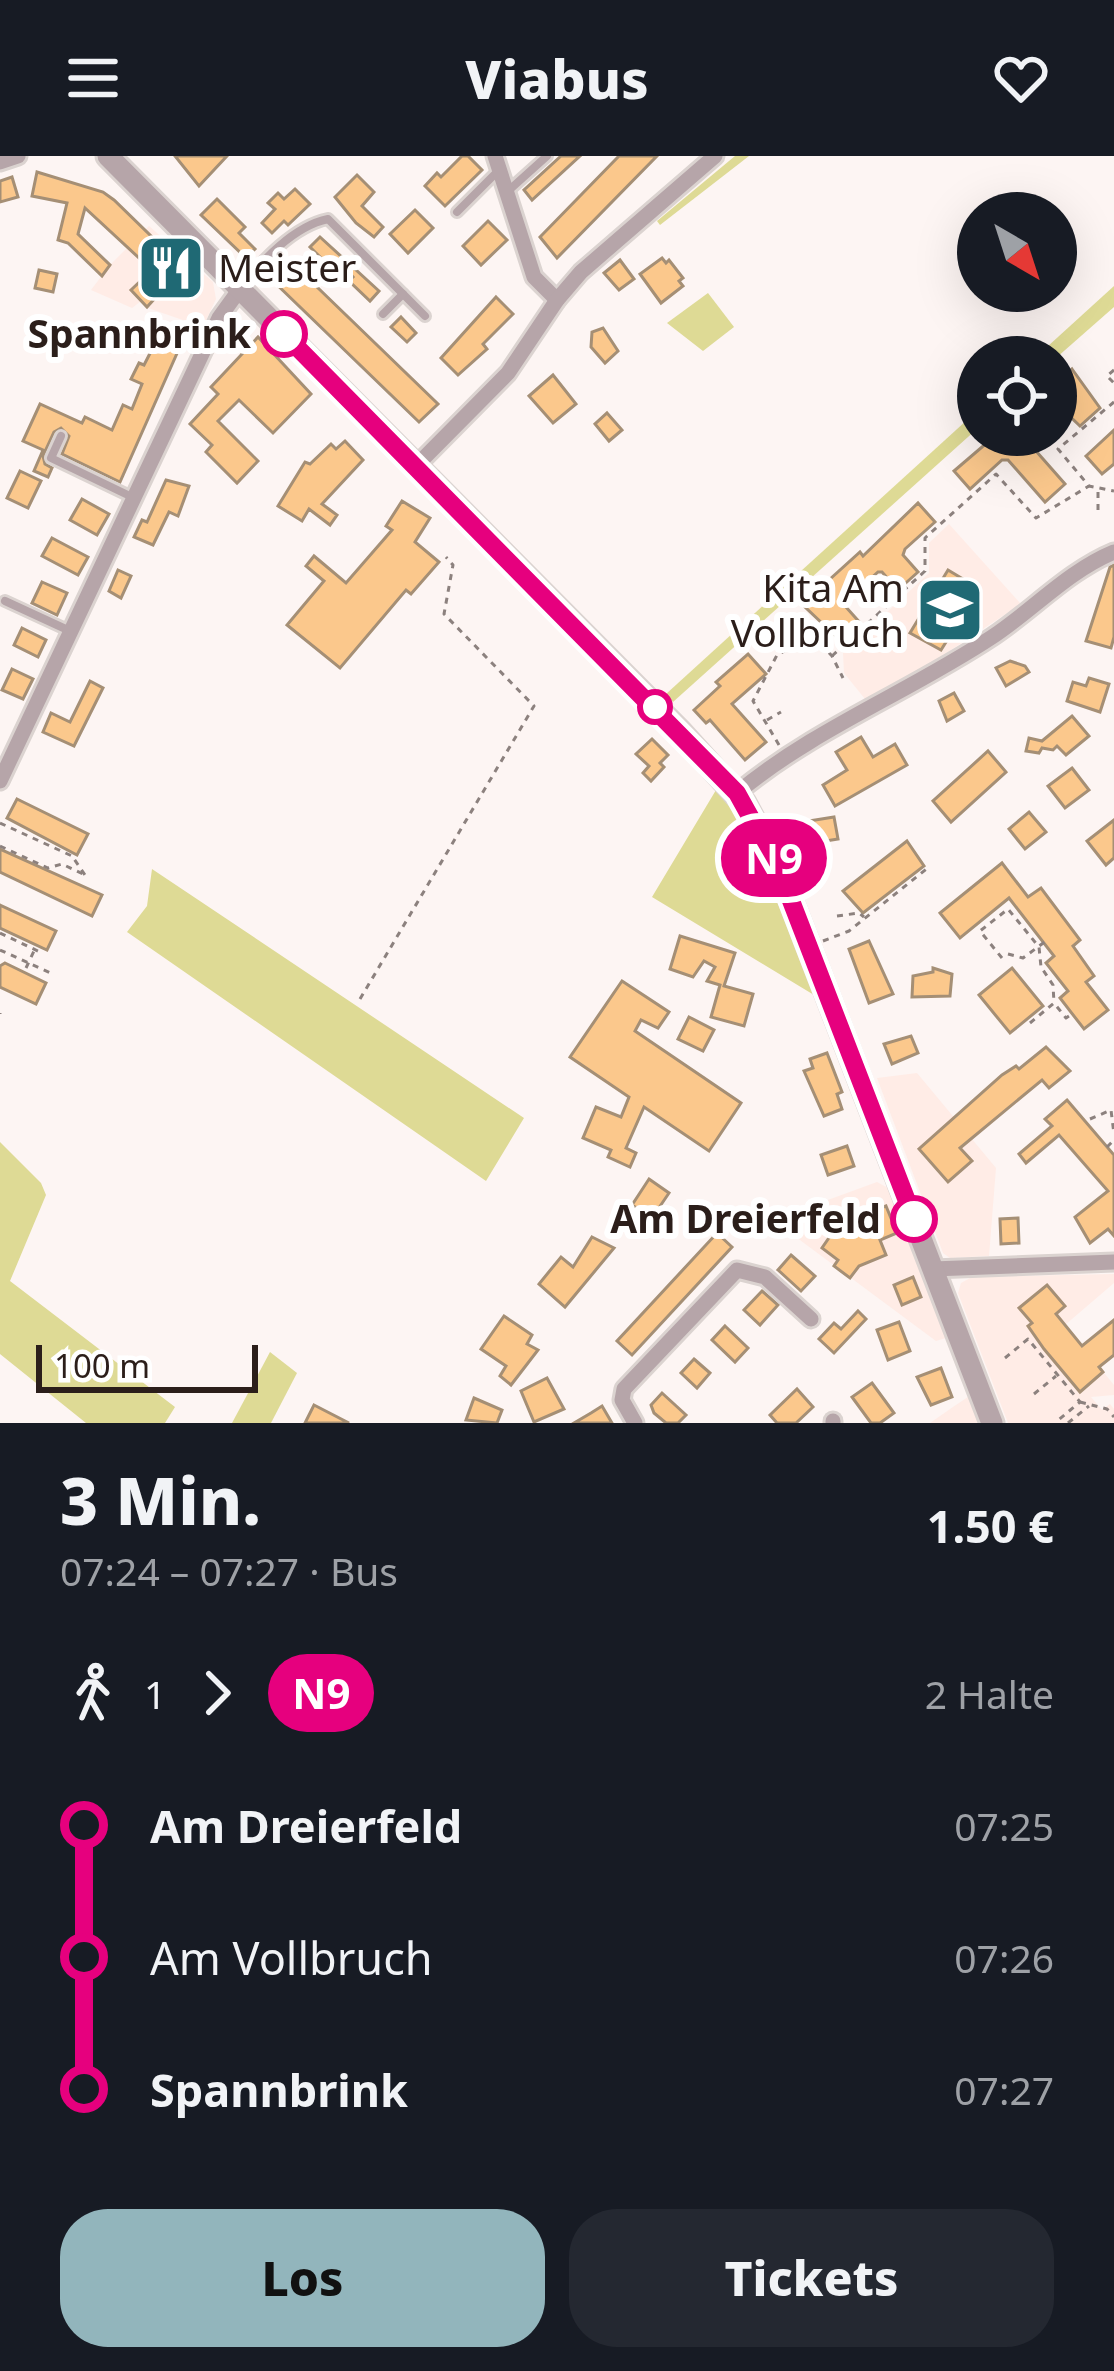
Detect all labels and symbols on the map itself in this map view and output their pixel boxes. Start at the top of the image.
north arrow [957,192,1077,312]
restaurant icon: Meister [136,233,206,303]
place label: Meister [218,240,356,293]
place label: Spannbrink [28,306,252,359]
marker: Spannbrink [262,312,306,356]
place label: Kita Am Vollbruch [731,560,904,658]
school or university icon: Kita Am Vollbruch [915,575,985,645]
unlabelled marker [639,691,671,723]
line badge: N9 [720,819,828,897]
place label: Am Dreierfeld [610,1191,881,1244]
marker: Am Dreierfeld [892,1197,936,1241]
scale bar [36,1339,258,1392]

